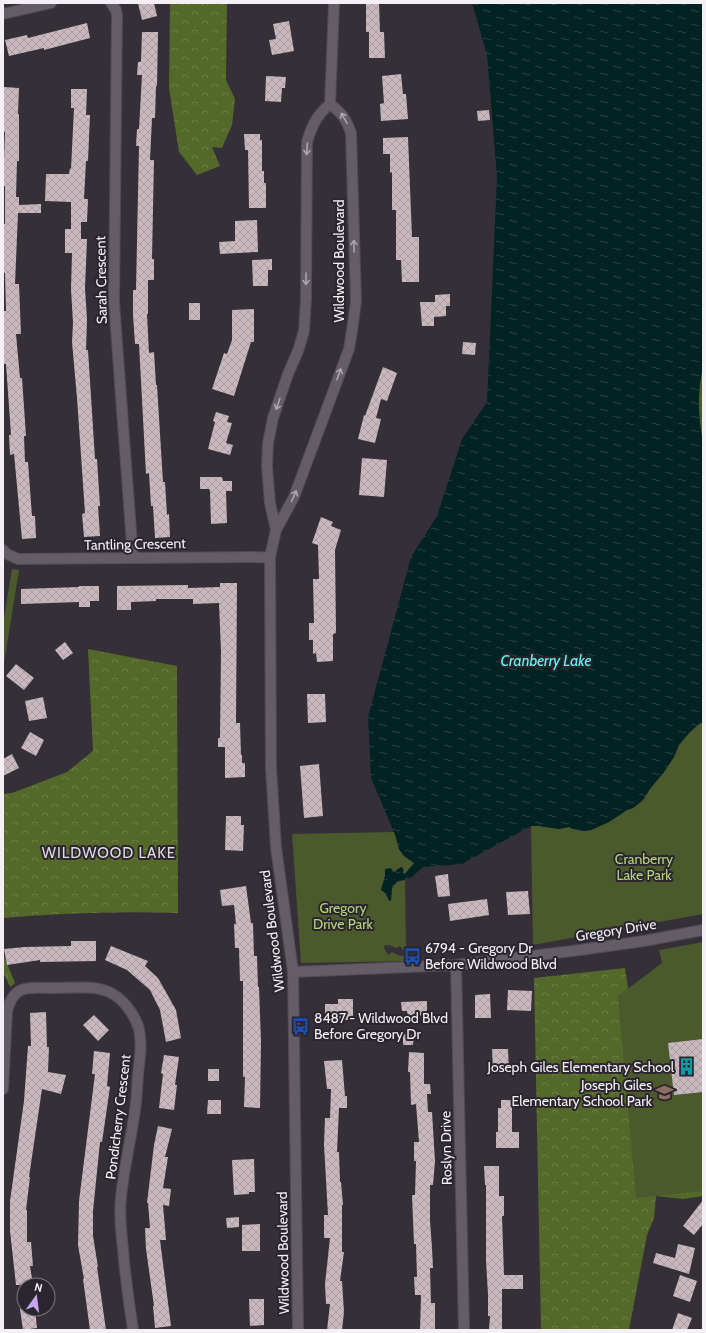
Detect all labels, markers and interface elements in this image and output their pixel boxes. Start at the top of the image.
one-way arrow [340,113,348,124]
one-way arrow [303,142,310,155]
street label: Wildwood Boulevard [330,200,348,322]
street label: Sarah Crescent [91,235,111,324]
one-way arrow [350,240,358,253]
one-way arrow [302,272,310,285]
one-way arrow [336,368,344,380]
one-way arrow [274,398,281,411]
one-way arrow [291,490,298,502]
street label: Tantling Crescent [84,534,186,554]
water label: Cranberry Lake [501,652,592,670]
district label: WILDWOOD LAKE [42,844,176,862]
park label: Cranberry Lake Park [615,850,673,884]
street label: Wildwood Boulevard [256,869,288,993]
park label: Gregory Drive Park [313,899,374,933]
street label: Gregory Drive [574,915,658,945]
place label: 6794 - Gregory Dr Before Wildwood Blvd [425,939,557,973]
bus stop icon: 6794 - Gregory Dr Before Wildwood Blvd [402,946,422,966]
place label: 8487 - Wildwood Blvd Before Gregory Dr [314,1009,448,1043]
bus stop icon: 8487 - Wildwood Blvd Before Gregory Dr [291,1016,311,1036]
street label: Pondicherry Crescent [101,1053,135,1181]
building icon: Joseph Giles Elementary School [677,1057,697,1077]
place label: Joseph Giles Elementary School [487,1058,675,1076]
place label: Joseph Giles Elementary School Park [511,1076,653,1110]
school or university icon: Joseph Giles Elementary School Park [655,1083,675,1103]
street label: Roslyn Drive [436,1111,456,1185]
street label: Wildwood Boulevard [273,1191,293,1315]
north arrow [16,1277,56,1317]
text: N [33,1280,44,1295]

